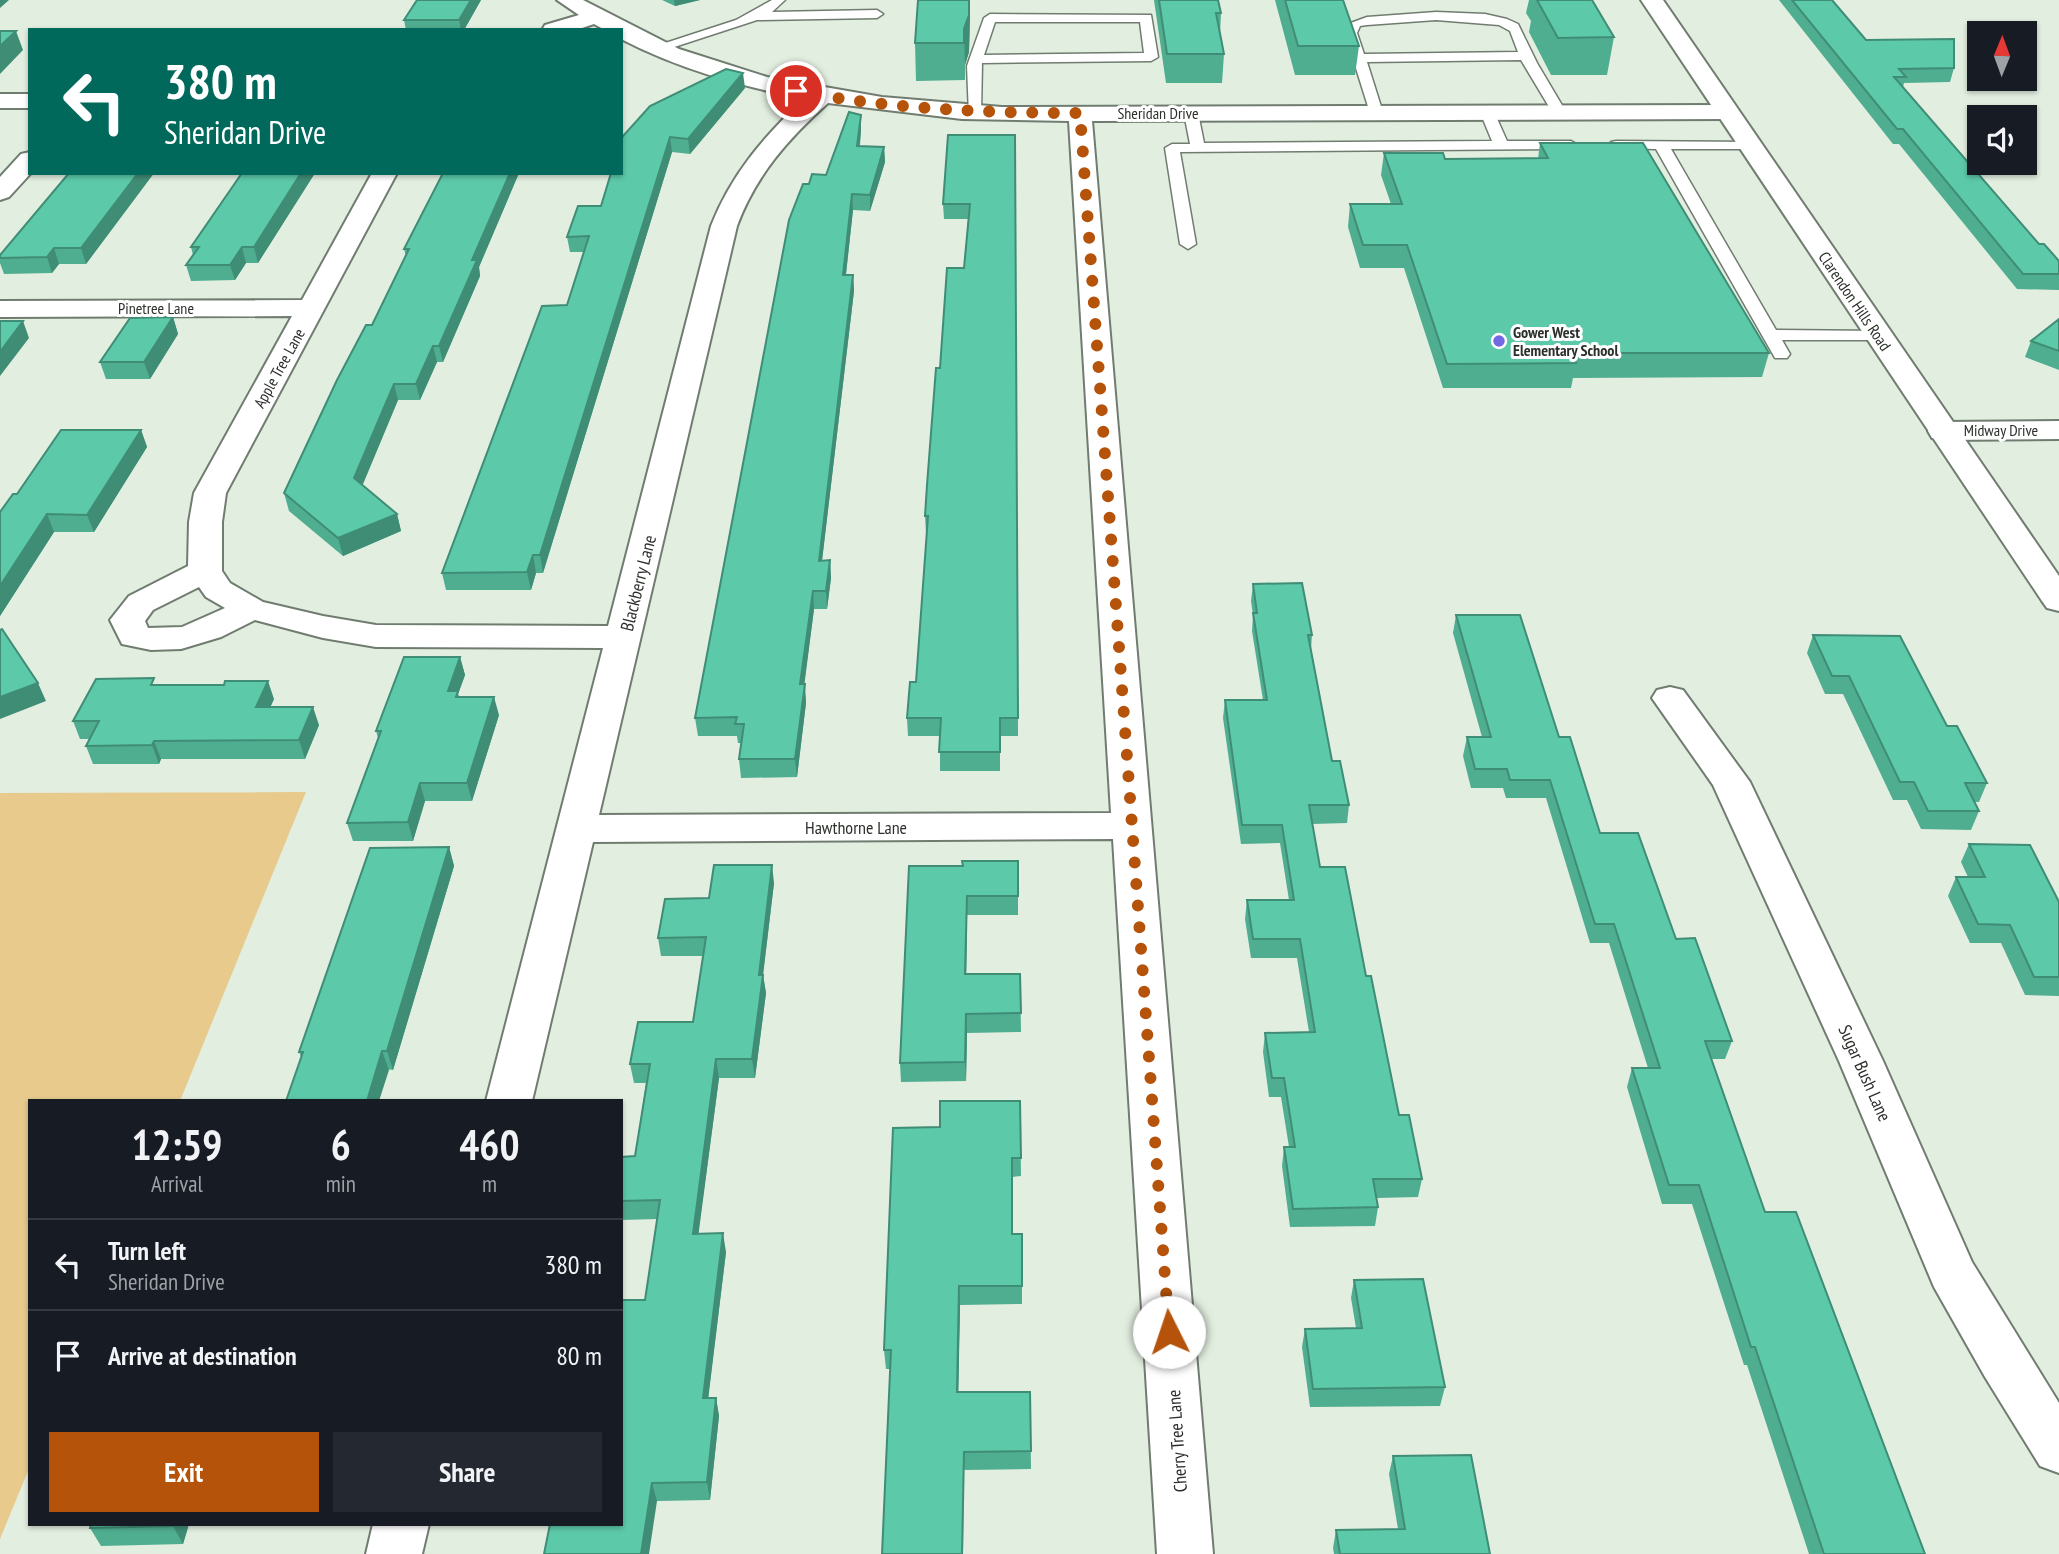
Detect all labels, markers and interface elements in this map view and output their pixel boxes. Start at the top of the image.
north arrow [1967,21,2037,91]
map controls [1967,21,2037,175]
text: 380 m [164,49,277,113]
icon: left [49,56,140,147]
pin [766,61,826,121]
icon: arrive [777,72,815,110]
street label: Sheridan Drive [1117,103,1199,123]
button: sound [1967,105,2037,175]
text: Sheridan Drive [164,111,326,153]
street label: Clarendon Hills Road [1814,248,1896,354]
street label: Pinetree Lane [118,298,194,318]
place label: Gower West Elementary School [1513,322,1618,360]
street label: Apple Tree Lane [249,325,309,411]
marker: Gower West Elementary School [1491,333,1507,349]
street label: Midway Drive [1964,420,2038,440]
street label: Blackberry Lane [615,533,661,633]
street label: Hawthorne Lane [805,816,907,839]
street label: Sugar Bush Lane [1834,1021,1896,1125]
text: 12:59 [131,1117,222,1172]
text: 6 [331,1117,351,1172]
text: 460 [459,1117,520,1172]
text: Arrival [151,1169,203,1198]
text: min [326,1169,356,1198]
text: m [482,1169,497,1198]
text: Turn left [108,1234,186,1267]
icon: left [49,1246,87,1284]
text: 380 m [544,1248,602,1281]
text: Sheridan Drive [108,1267,225,1296]
position arrow [1132,1295,1206,1369]
icon: arrive [49,1337,87,1375]
text: Arrive at destination [108,1339,297,1372]
text: 80 m [556,1339,602,1372]
street label: Cherry Tree Lane [1162,1389,1192,1493]
button: Exit [49,1432,319,1512]
button: Share [333,1432,602,1512]

